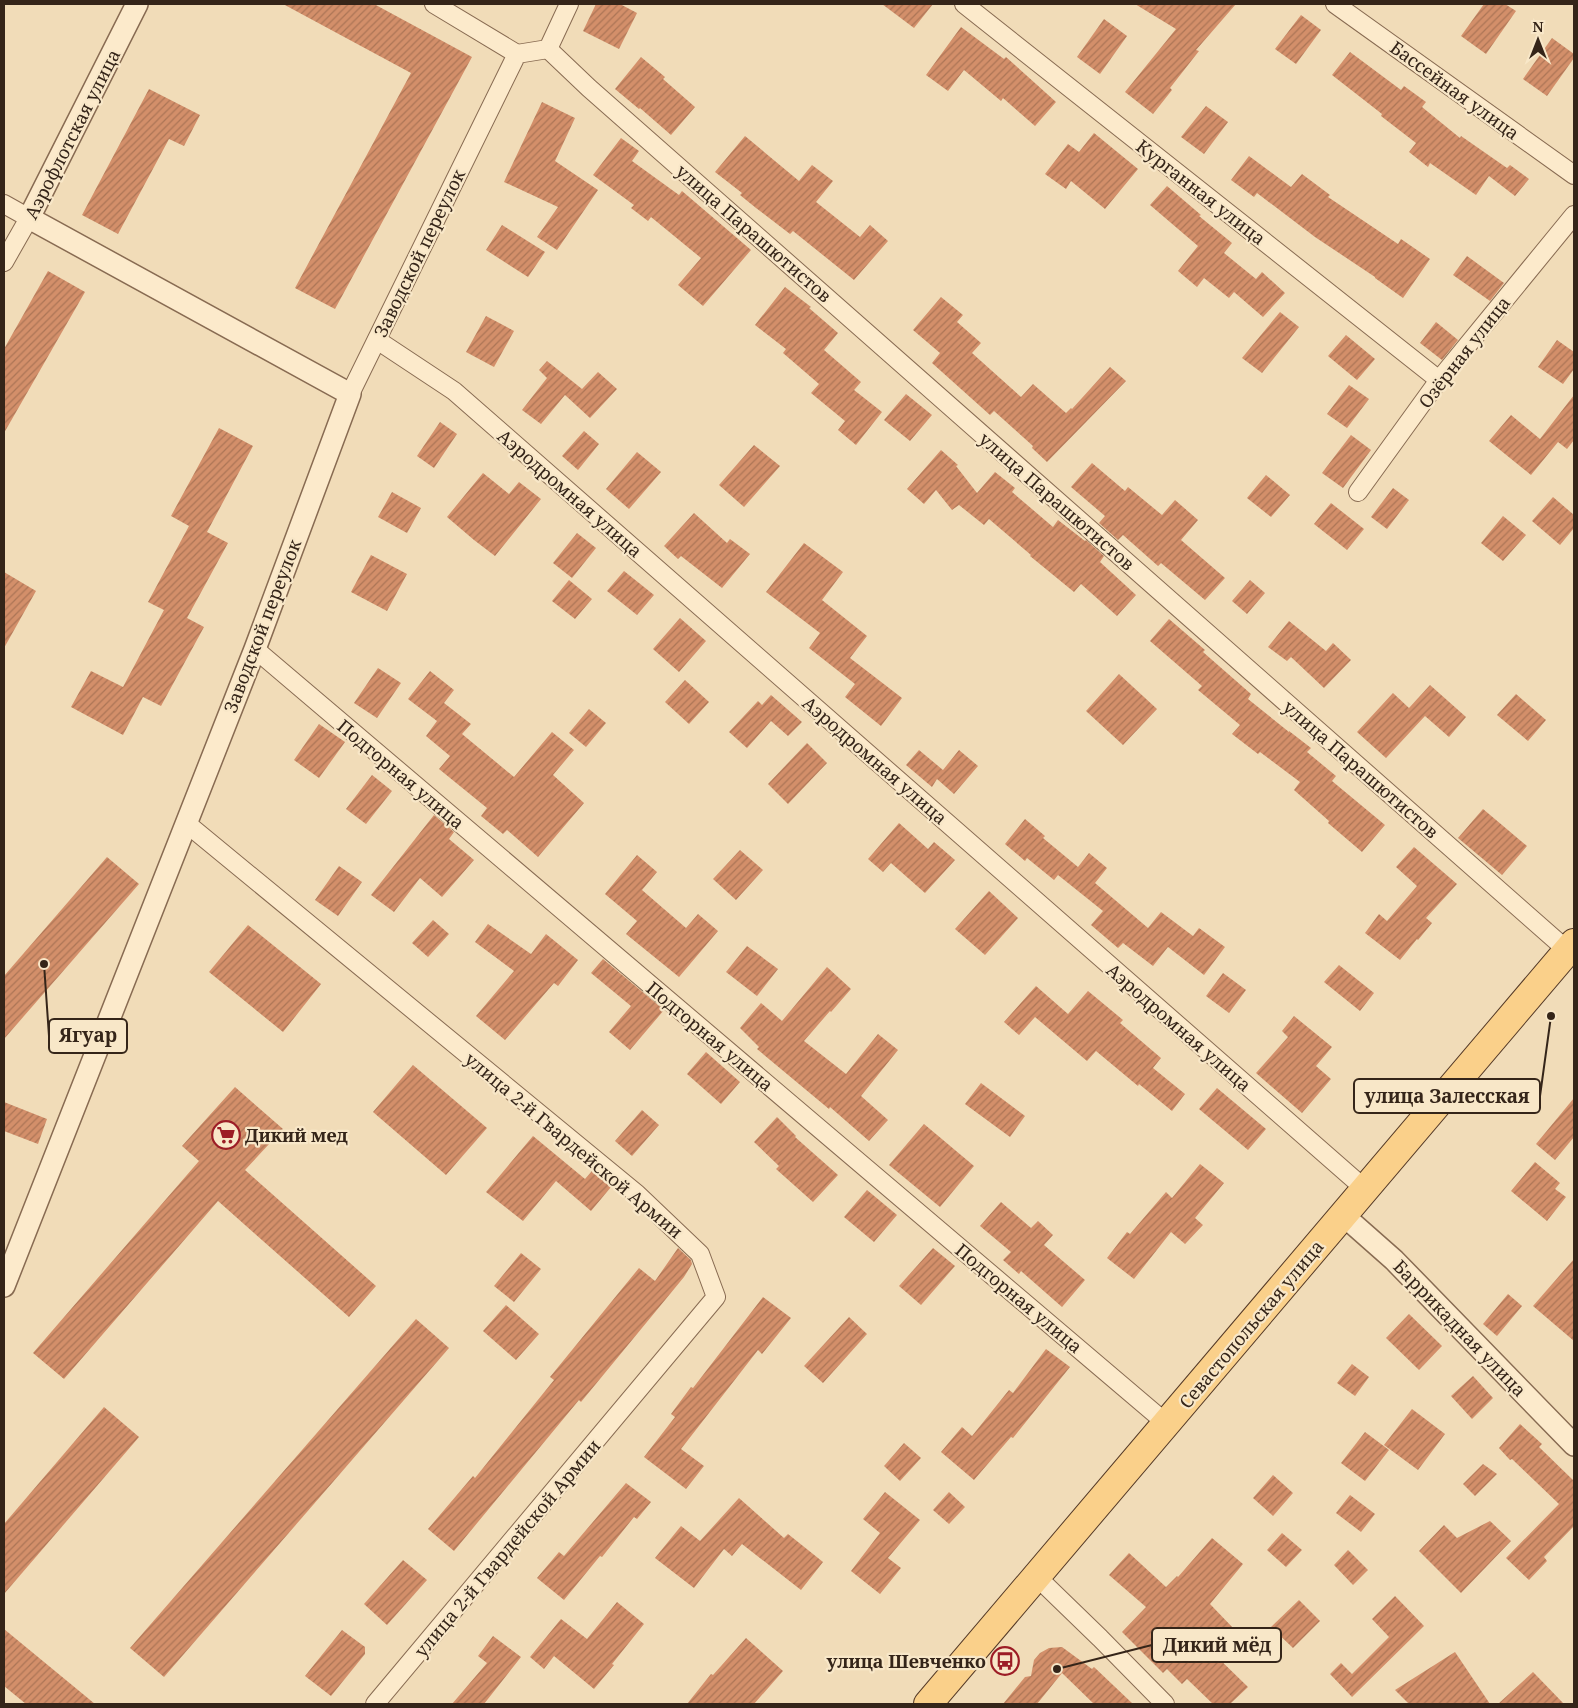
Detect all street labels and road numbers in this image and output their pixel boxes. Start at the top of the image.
street label: Бассейная улица [1386,35,1524,145]
street label: Аэрофлотская улица [19,45,125,223]
street label: Курганная улица [1131,134,1271,250]
street label: улица Парашютистов [671,159,837,307]
street label: Заводской переулок [368,165,470,341]
street label: Озёрная улица [1413,291,1515,413]
street label: Аэродромная улица [493,424,647,562]
street label: улица Парашютистов [974,427,1140,575]
street label: Заводской переулок [218,535,306,716]
street label: Аэродромная улица [798,691,952,829]
street label: улица Парашютистов [1278,695,1444,843]
street label: Подгорная улица [332,714,470,834]
street label: Аэродромная улица [1102,958,1256,1096]
street label: Подгорная улица [641,976,779,1096]
street label: улица 2-й Гвардейской Армии [460,1047,688,1243]
street label: Севастопольская улица [1173,1235,1329,1413]
street label: Подгорная улица [950,1238,1088,1358]
street label: Баррикадная улица [1388,1254,1532,1402]
street label: улица 2-й Гвардейской Армии [409,1434,605,1662]

